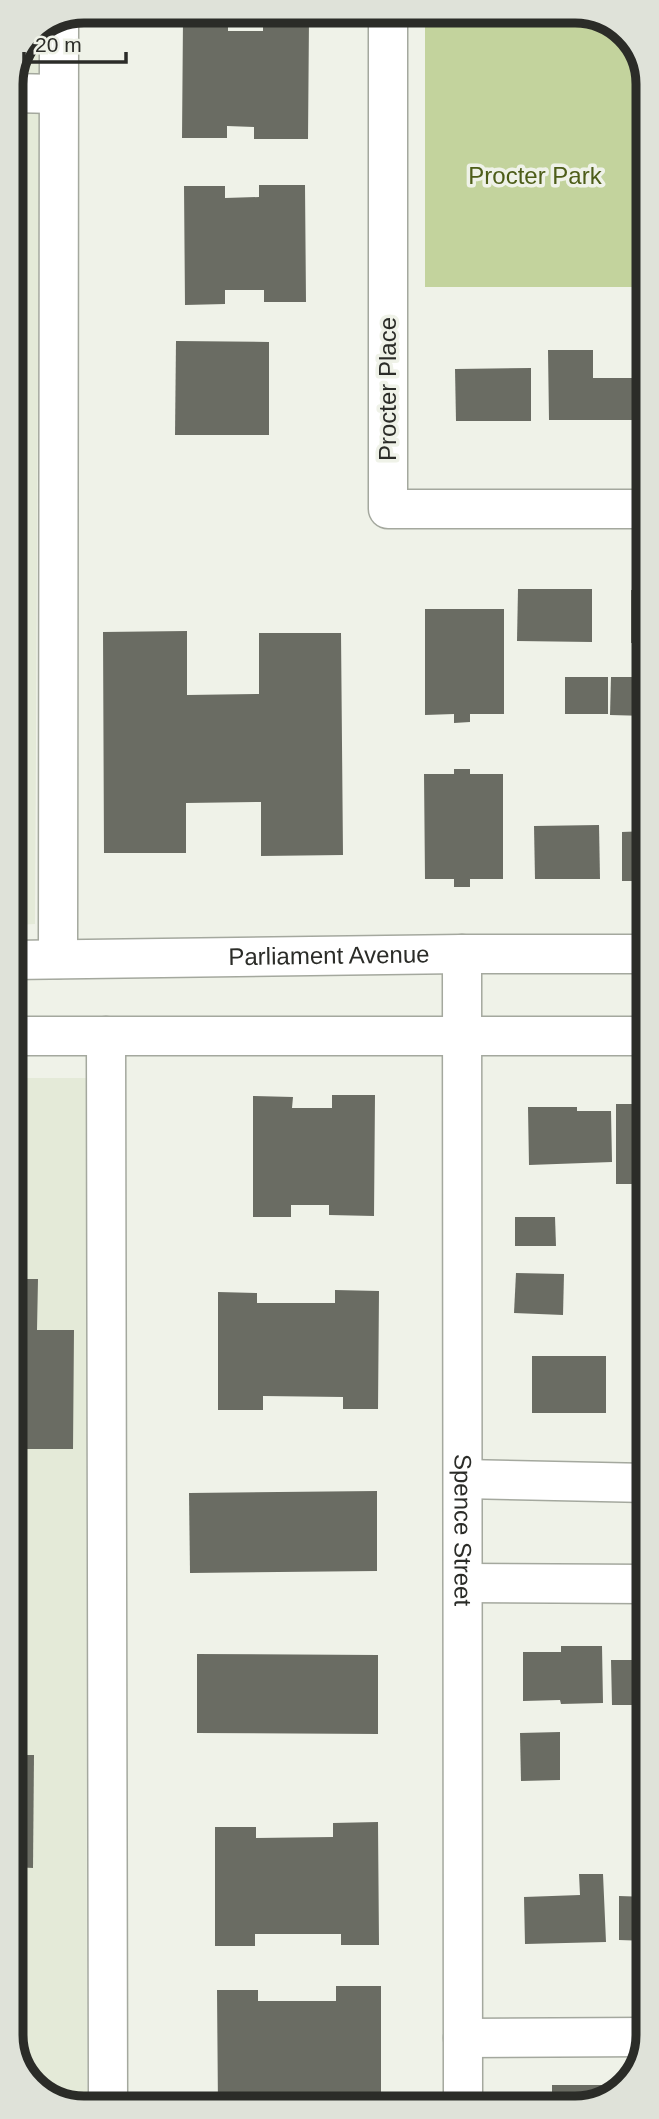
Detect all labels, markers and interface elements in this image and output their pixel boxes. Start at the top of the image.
scale bar [24,21,126,65]
text: 20 m [35,33,82,56]
park label: Procter Park [468,162,603,189]
street label: Procter Place [374,317,401,461]
street label: Parliament Avenue [228,940,430,970]
street label: Spence Street [449,1454,477,1606]

